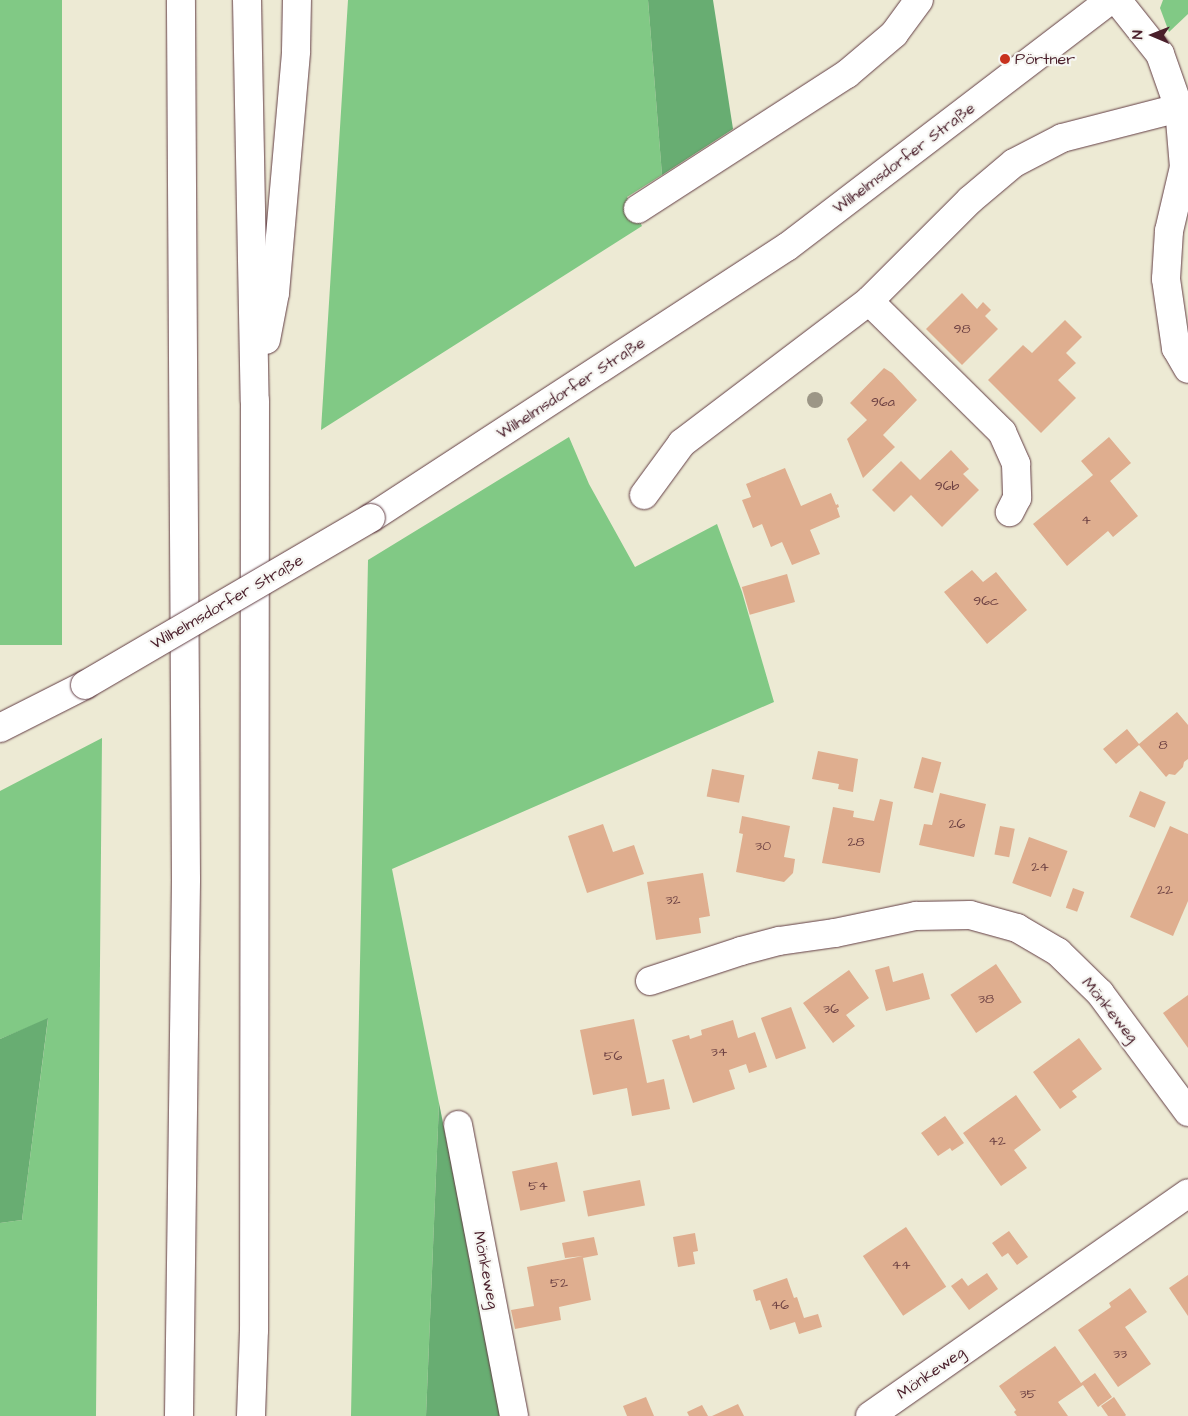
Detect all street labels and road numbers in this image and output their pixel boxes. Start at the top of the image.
street label: Wilhelmsdorfer Straße [829,98,979,218]
street label: Wilhelmsdorfer Straße [493,333,649,443]
street label: Wilhelmsdorfer Straße [147,551,307,653]
street label: Mönkeweg [1078,973,1142,1047]
street label: Mönkeweg [469,1230,503,1310]
street label: Mönkeweg [893,1343,969,1403]

